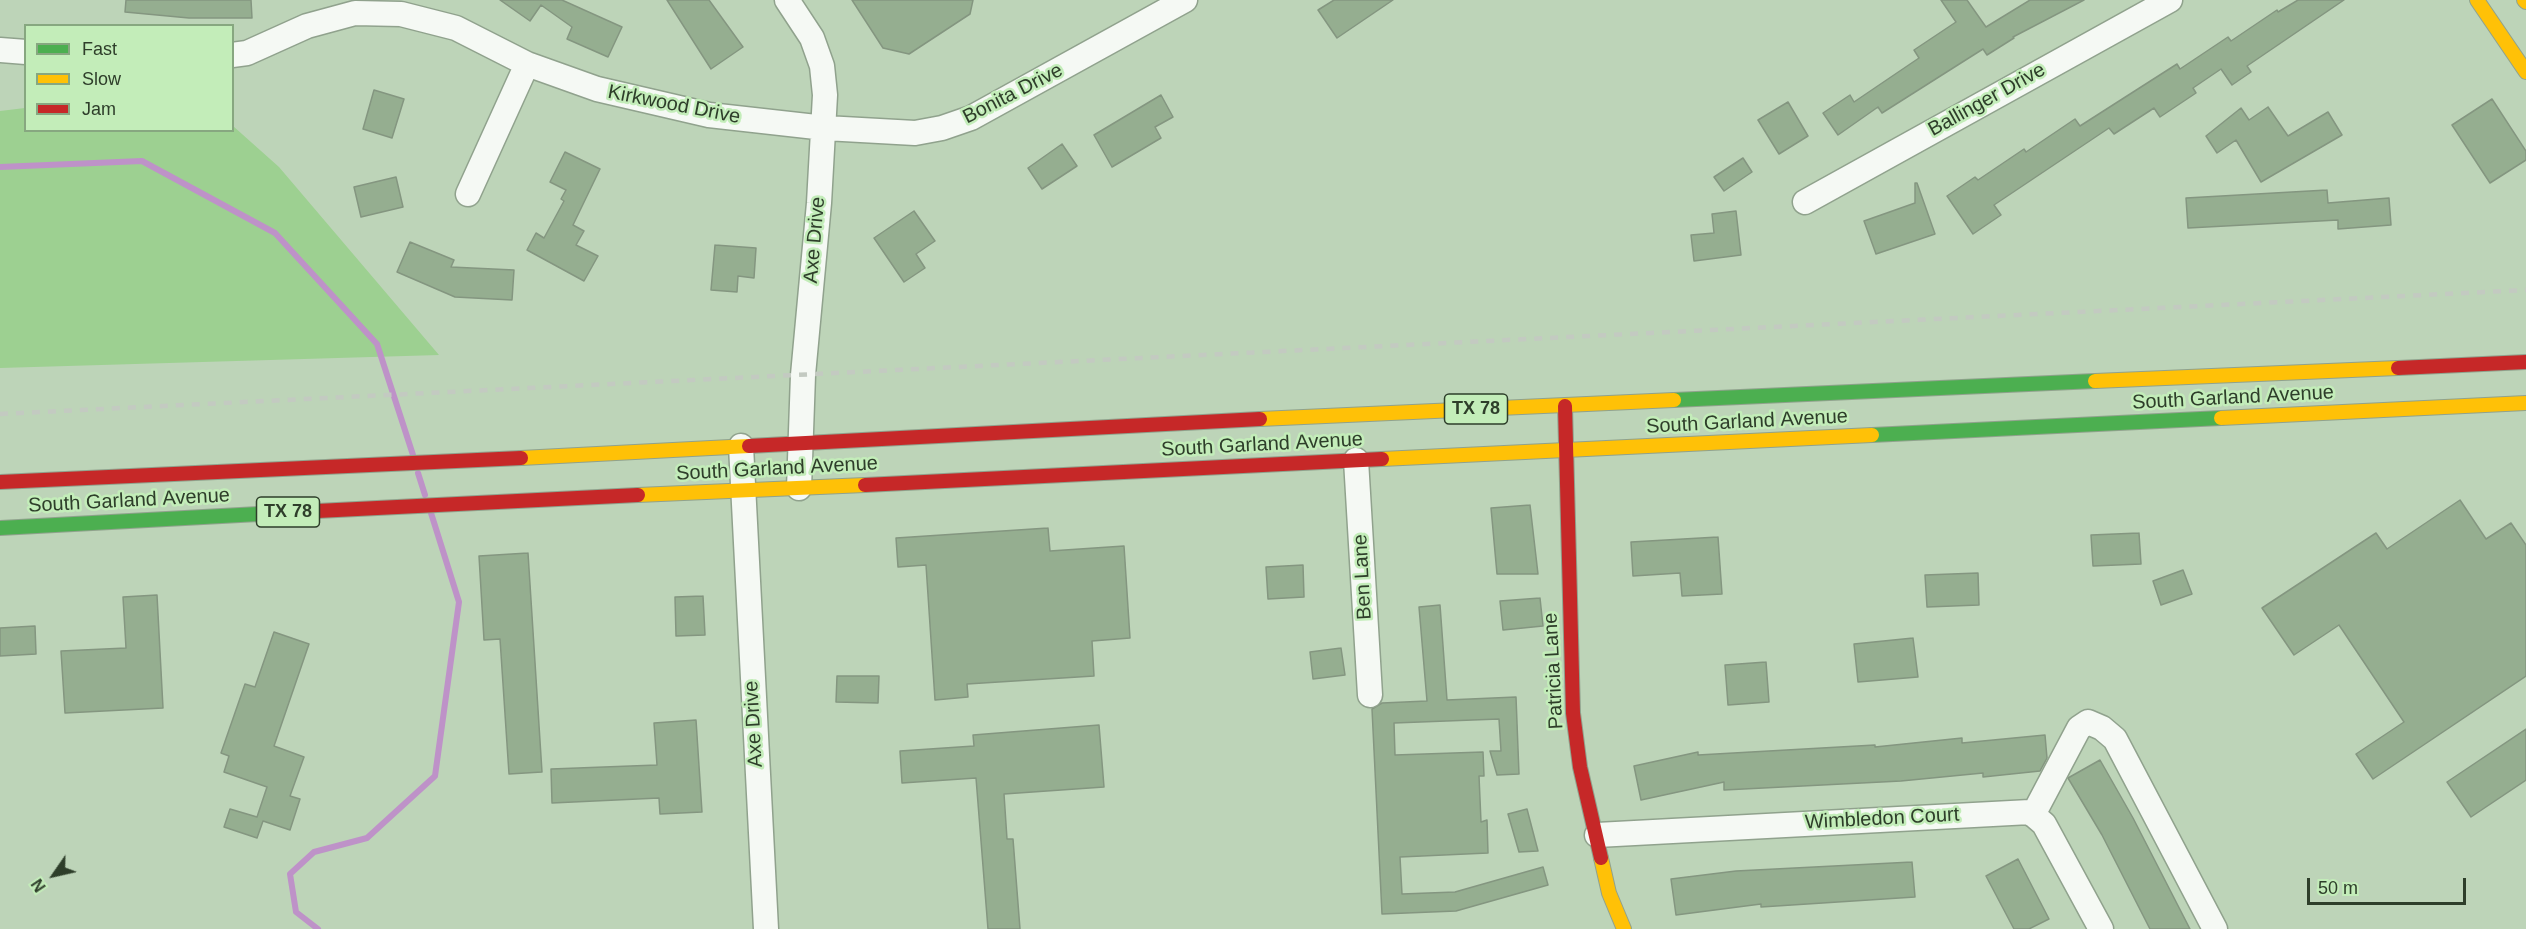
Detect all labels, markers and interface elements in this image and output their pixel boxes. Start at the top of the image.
legend [24,24,234,132]
text: Fast [82,39,117,59]
street label: Ballinger Drive [1924,58,2050,142]
street label: Bonita Drive [959,59,1067,129]
text: Slow [82,69,121,89]
street label: Kirkwood Drive [606,80,742,130]
text: Jam [82,99,116,119]
street label: Axe Drive [799,196,831,284]
street label: South Garland Avenue [2132,381,2334,415]
road number: TX 78 [1444,394,1508,424]
street label: South Garland Avenue [1646,405,1848,439]
street label: South Garland Avenue [1161,428,1363,462]
street label: South Garland Avenue [676,452,878,486]
street label: South Garland Avenue [28,484,230,518]
road number: TX 78 [256,497,320,527]
street label: Ben Lane [1349,534,1377,620]
street label: Patricia Lane [1539,612,1569,730]
street label: Axe Drive [740,680,768,768]
street label: Wimbledon Court [1804,803,1960,835]
north arrow [24,845,84,905]
scale bar [2310,866,2469,904]
text: N [28,876,49,895]
text: 50 m [2318,878,2358,898]

